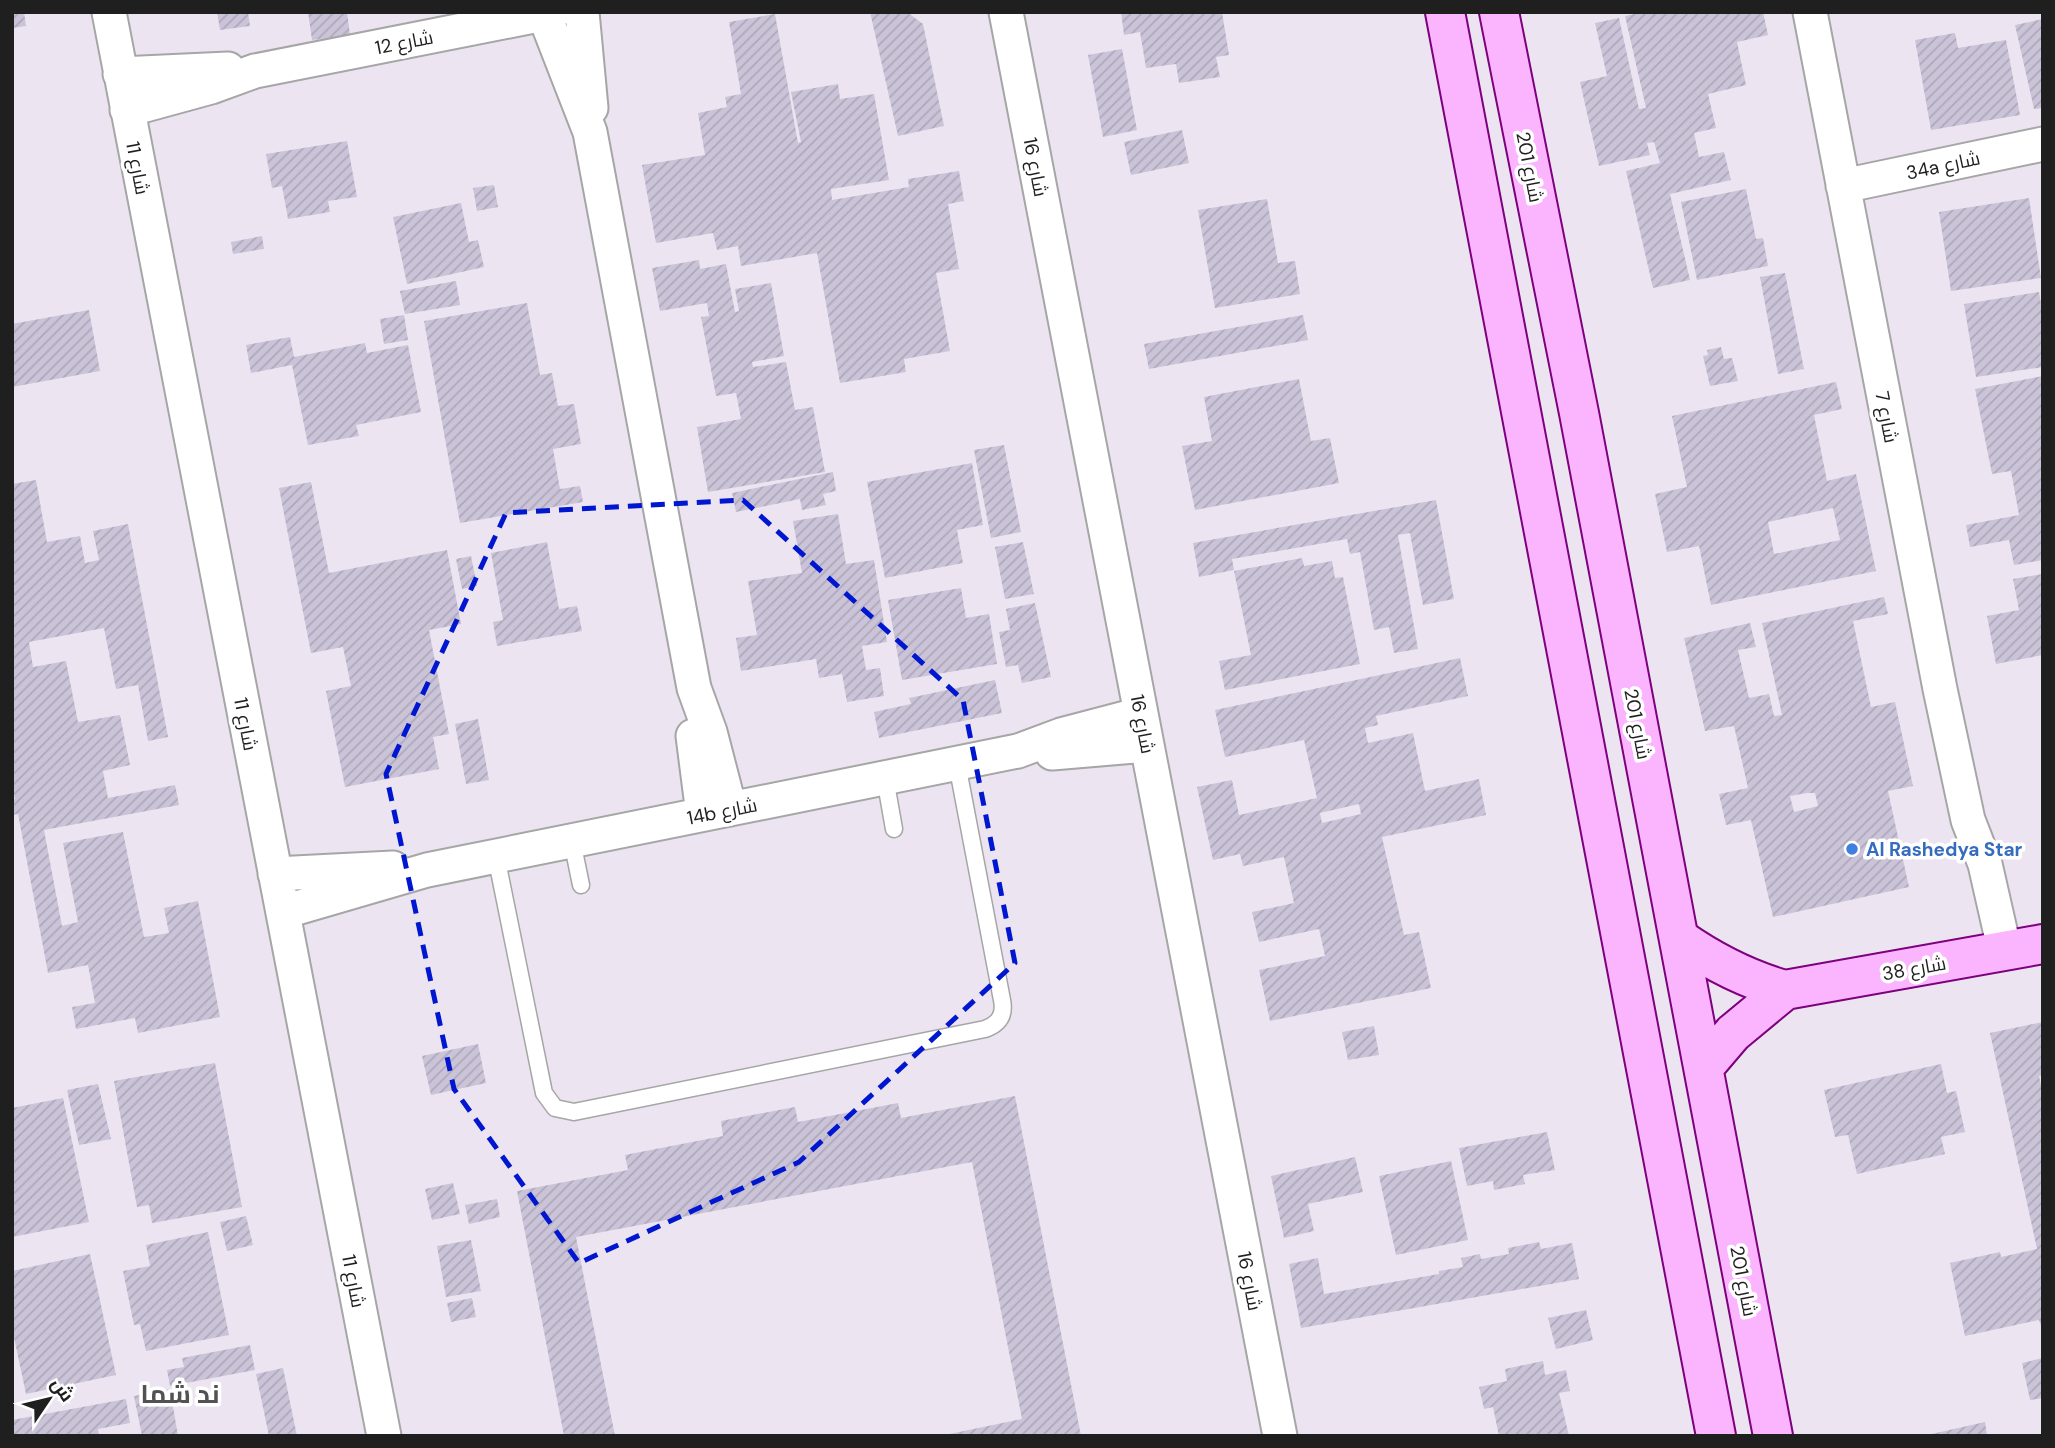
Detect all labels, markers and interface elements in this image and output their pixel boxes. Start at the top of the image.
street label: شارع 12 [373,25,435,61]
street label: شارع 201 [1509,130,1549,205]
street label: شارع 16 [1017,135,1053,199]
street label: شارع 11 [119,139,155,197]
street label: 34a شارع [1904,145,1983,186]
street label: شارع 7 [1868,389,1904,445]
street label: شارع 201 [1617,687,1657,762]
street label: شارع 16 [1124,692,1160,756]
street label: شارع 11 [227,695,263,753]
street label: 14b شارع [685,792,760,832]
place label: Al Rashedya Star [1866,837,2023,862]
marker: Al Rashedya Star [1844,841,1860,857]
street label: شارع 38 [1880,951,1948,987]
street label: شارع 201 [1723,1244,1763,1319]
street label: شارع 16 [1231,1249,1267,1313]
street label: شارع 11 [335,1252,371,1310]
north arrow [14,1364,84,1434]
text: ش [45,1372,80,1407]
district label: ند شما [140,1377,220,1411]

